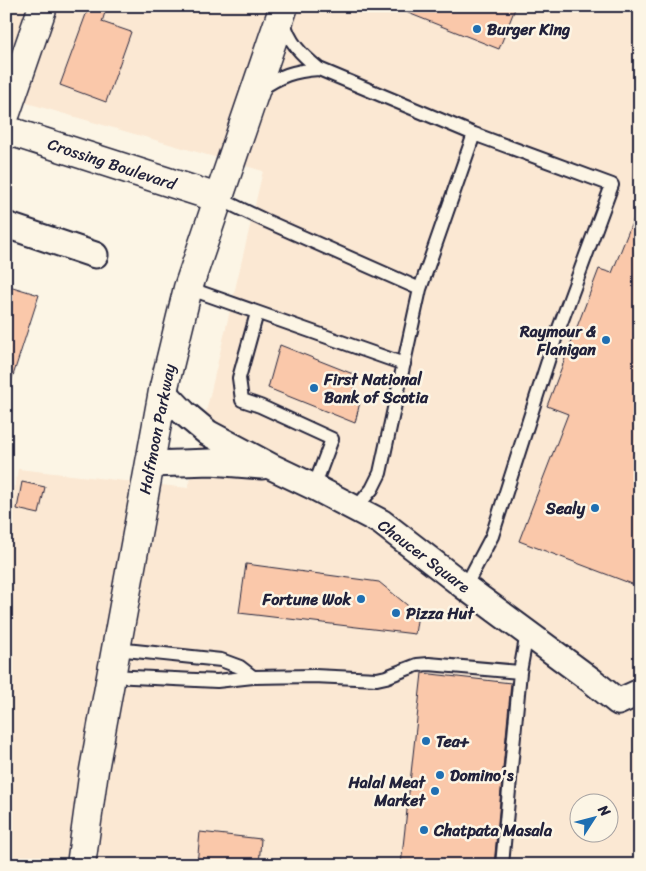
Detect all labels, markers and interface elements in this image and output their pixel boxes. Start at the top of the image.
place label: Burger King [487,15,571,44]
marker: Burger King [471,23,483,35]
street label: Crossing Boulevard [44,130,182,199]
place label: Raymour & Flanigan [519,317,597,364]
marker: Raymour & Flanigan [600,334,612,346]
street label: Halfmoon Parkway [130,361,184,497]
place label: First National Bank of Scotia [323,365,429,412]
marker: First National Bank of Scotia [308,382,320,394]
place label: Sealy [545,494,586,523]
marker: Sealy [589,502,601,514]
street label: Chaucer Square [371,511,477,601]
place label: Fortune Wok [262,585,352,614]
marker: Fortune Wok [355,593,367,605]
place label: Pizza Hut [406,599,475,628]
marker: Pizza Hut [390,607,402,619]
place label: Tea+ [436,727,470,756]
marker: Tea+ [420,735,432,747]
place label: Domino's [450,761,514,790]
place label: Halal Meat Market [347,768,427,815]
marker: Domino's [434,769,446,781]
marker: Halal Meat Market [429,785,441,797]
north arrow [568,794,618,844]
text: N [591,799,617,822]
place label: Chatpata Masala [433,816,553,845]
marker: Chatpata Masala [418,824,430,836]

